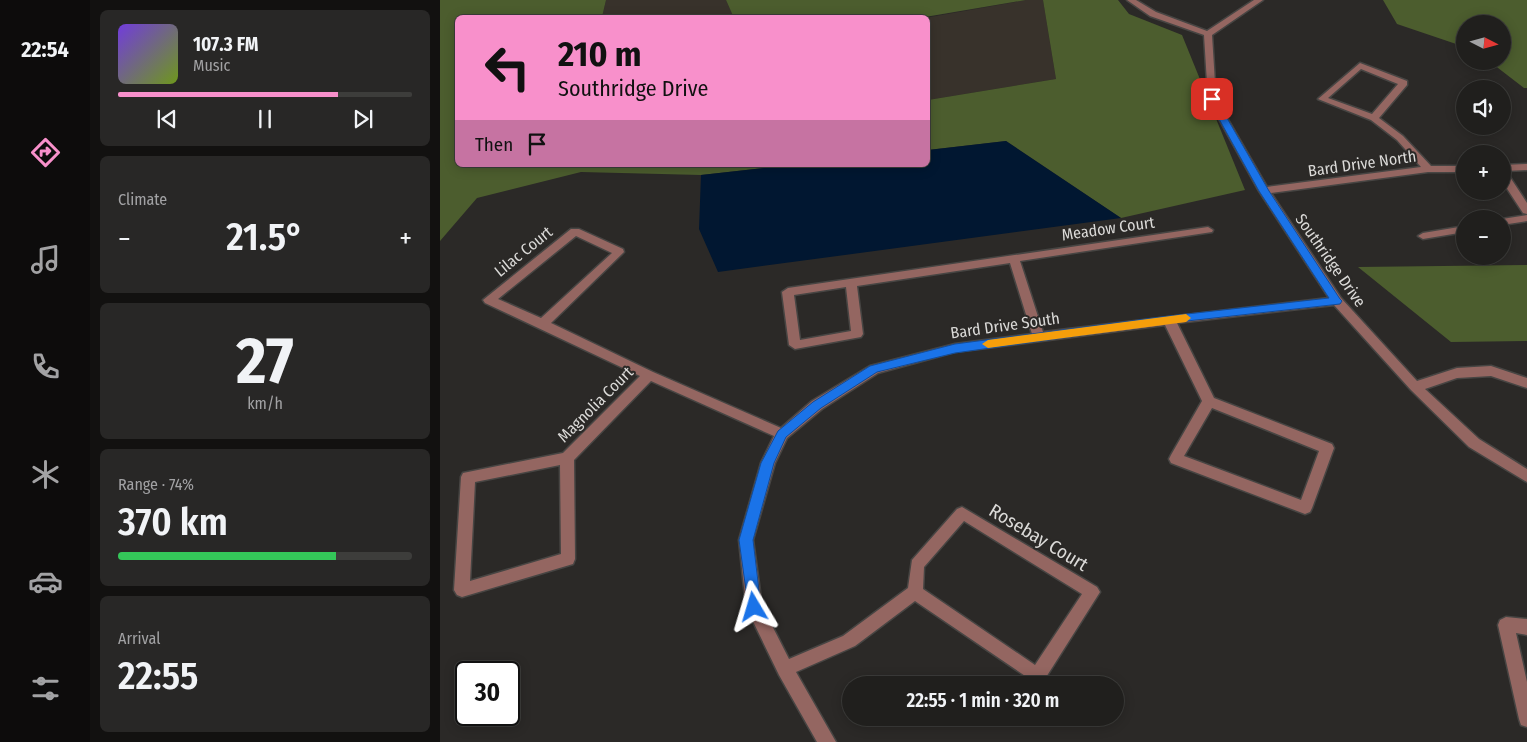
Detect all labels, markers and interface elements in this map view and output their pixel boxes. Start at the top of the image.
north arrow [1456,15,1511,70]
map controls [1456,15,1511,265]
text: 107.3 FM [193,33,258,56]
text: 210 m [558,33,642,75]
icon: left [475,35,540,100]
text: 22:54 [21,36,69,63]
text: Music [193,56,230,75]
text: Southridge Drive [558,75,708,102]
pin [1191,78,1233,120]
button: sound [1456,80,1511,135]
icon: arrive [1198,85,1226,113]
icon: previous [153,105,181,133]
icon: pause [251,105,279,133]
icon: next [349,105,377,133]
icon: arrive [523,130,551,158]
text: Then [475,133,513,156]
icon: directions [28,135,63,170]
button: + [1456,145,1511,200]
street label: Bard Drive North [1307,146,1417,180]
text: Climate [118,190,167,209]
street label: Southridge Drive [1291,210,1370,311]
button: − [1456,210,1511,265]
street label: Meadow Court [1060,212,1157,244]
text: 21.5° [226,214,304,260]
text: − [118,222,131,255]
text: + [399,222,412,255]
street label: Lilac Court [490,222,557,281]
icon: music [28,242,63,277]
street label: Bard Drive South [949,308,1061,343]
text: 27 [236,322,294,400]
icon: phone [28,349,63,384]
street label: Magnolia Court [554,362,638,446]
text: km/h [247,394,283,413]
icon: climate [28,457,63,492]
text: Range · 74% [118,475,194,494]
text: 370 km [118,499,228,545]
street label: Rosebay Court [985,499,1093,576]
icon: car [28,564,63,599]
position arrow [727,580,779,632]
text: Arrival [118,629,160,648]
text: 22:55 [118,653,198,699]
speed limit sign: 30 [455,661,520,726]
icon: filters [28,671,63,706]
text: 22:55 · 1 min · 320 m [907,689,1059,712]

